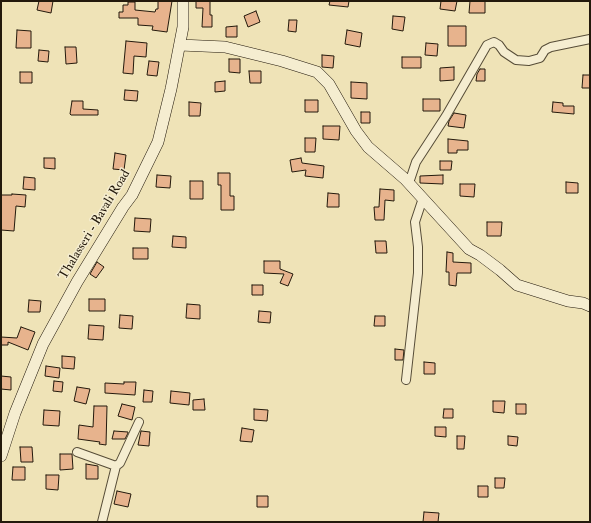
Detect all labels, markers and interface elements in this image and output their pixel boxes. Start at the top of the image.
street label: Thalasseri - Bavali Road [56,167,134,283]

